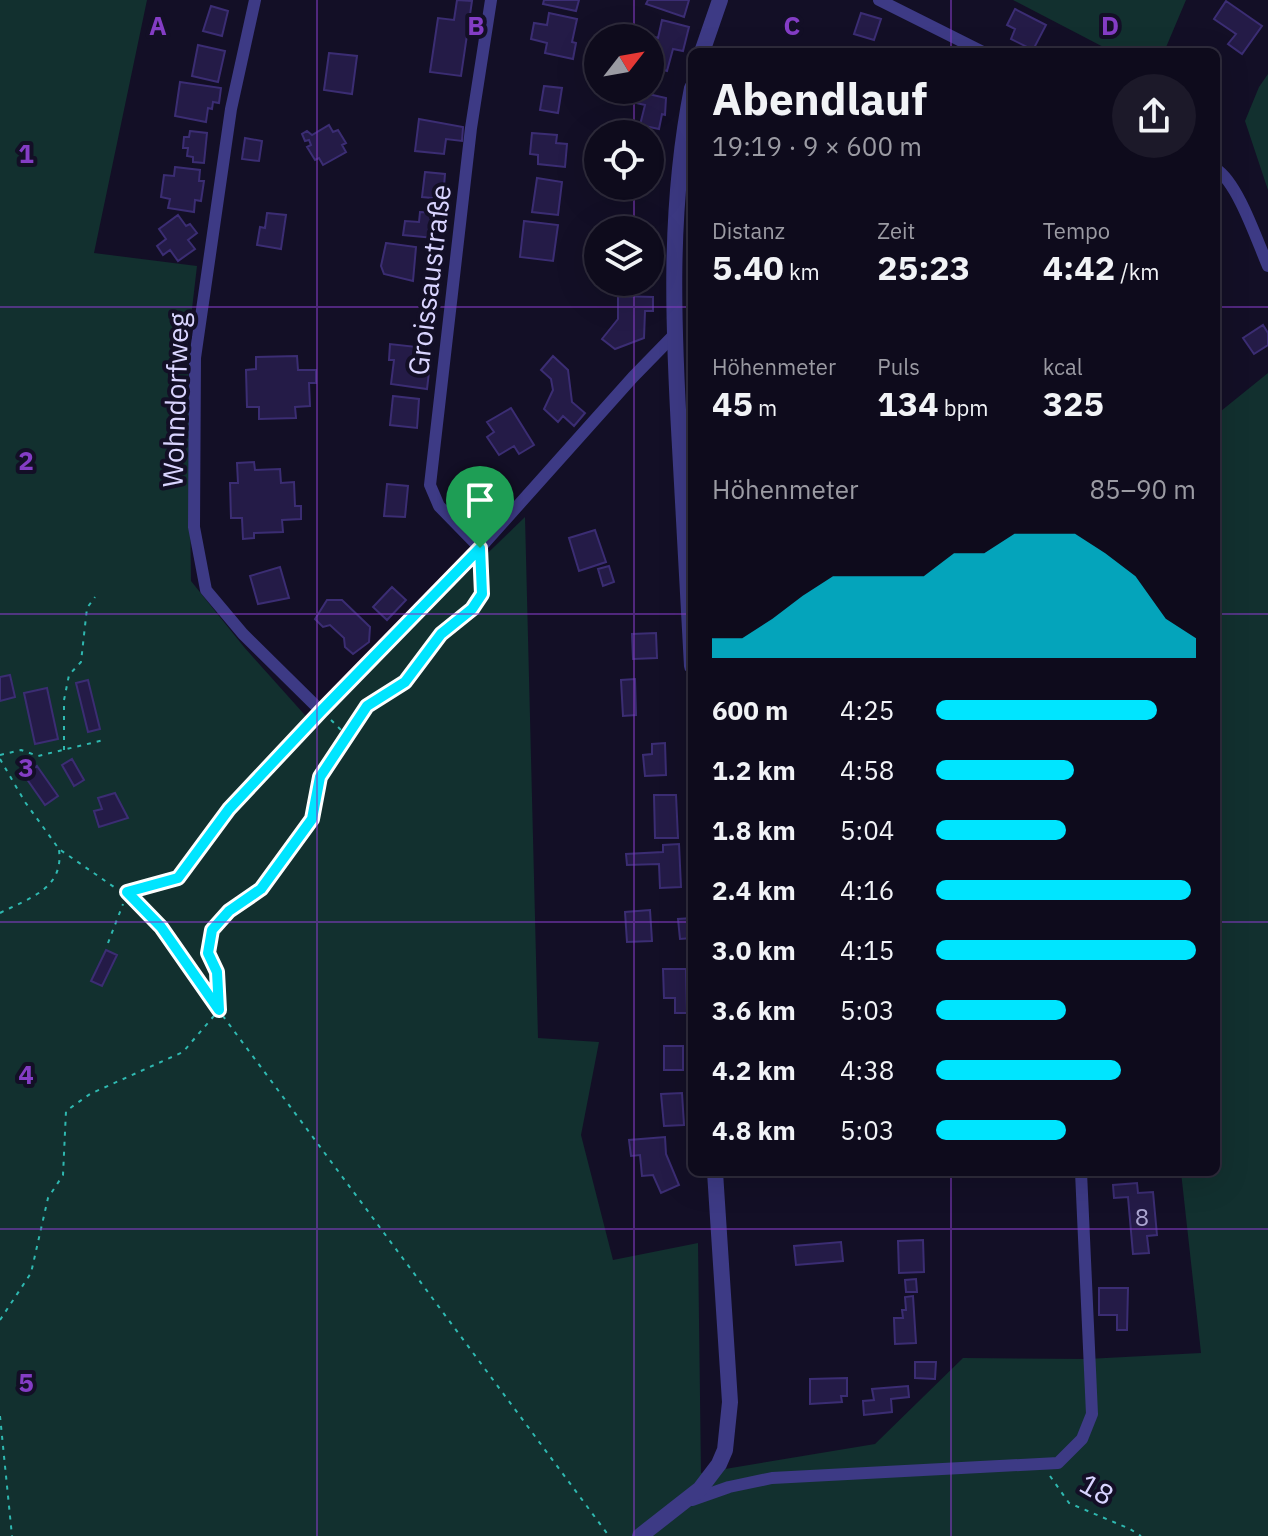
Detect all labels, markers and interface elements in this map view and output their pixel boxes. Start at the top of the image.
text: A [149,8,167,42]
text: B [467,8,485,42]
text: C [784,8,801,42]
text: D [1101,8,1119,42]
north arrow [584,24,664,104]
map controls [584,24,664,296]
text: Abendlauf [712,70,927,127]
button: share [1112,74,1196,158]
button: locate [584,120,664,200]
text: 19:19 · 9 × 600 m [712,129,922,163]
text: 1 [18,136,34,170]
street label: Groissaustraße [399,182,459,378]
button: layers [584,216,664,296]
text: Distanz [712,216,785,245]
text: Zeit [877,216,915,245]
text: Tempo [1043,216,1110,245]
text: 5.40 [712,245,784,289]
text: 25:23 [877,245,970,289]
text: 4:42 [1043,245,1115,289]
text: km [784,257,820,286]
text: /km [1115,257,1160,286]
street label: Wohndorfweg [153,312,197,488]
text: Höhenmeter [712,352,836,381]
text: Puls [877,352,920,381]
text: kcal [1043,352,1083,381]
text: 45 [712,381,753,425]
text: 134 [877,381,939,425]
text: 325 [1043,381,1104,425]
text: m [753,393,777,422]
text: bpm [939,393,988,422]
text: 2 [18,443,34,477]
pin [446,466,514,548]
text: Höhenmeter [712,472,859,506]
text: 85–90 m [1089,472,1196,506]
icon: arrive [458,478,502,522]
text: 600 m [712,693,788,727]
text: 4:25 [840,693,894,727]
text: 3 [18,750,34,784]
text: 1.2 km [712,753,796,787]
text: 4:58 [840,753,894,787]
text: 1.8 km [712,813,796,847]
text: 5:04 [840,813,894,847]
text: 2.4 km [712,873,796,907]
text: 4:16 [840,873,894,907]
text: 3.0 km [712,933,796,967]
text: 4:15 [840,933,894,967]
text: 3.6 km [712,993,796,1027]
text: 5:03 [840,993,894,1027]
text: 4.2 km [712,1053,796,1087]
text: 4:38 [840,1053,894,1087]
text: 4 [18,1057,34,1091]
text: 4.8 km [712,1113,796,1147]
text: 5:03 [840,1113,894,1147]
house number: 8 [1135,1201,1149,1233]
text: 5 [18,1365,34,1399]
street label: 18 [1073,1465,1121,1513]

